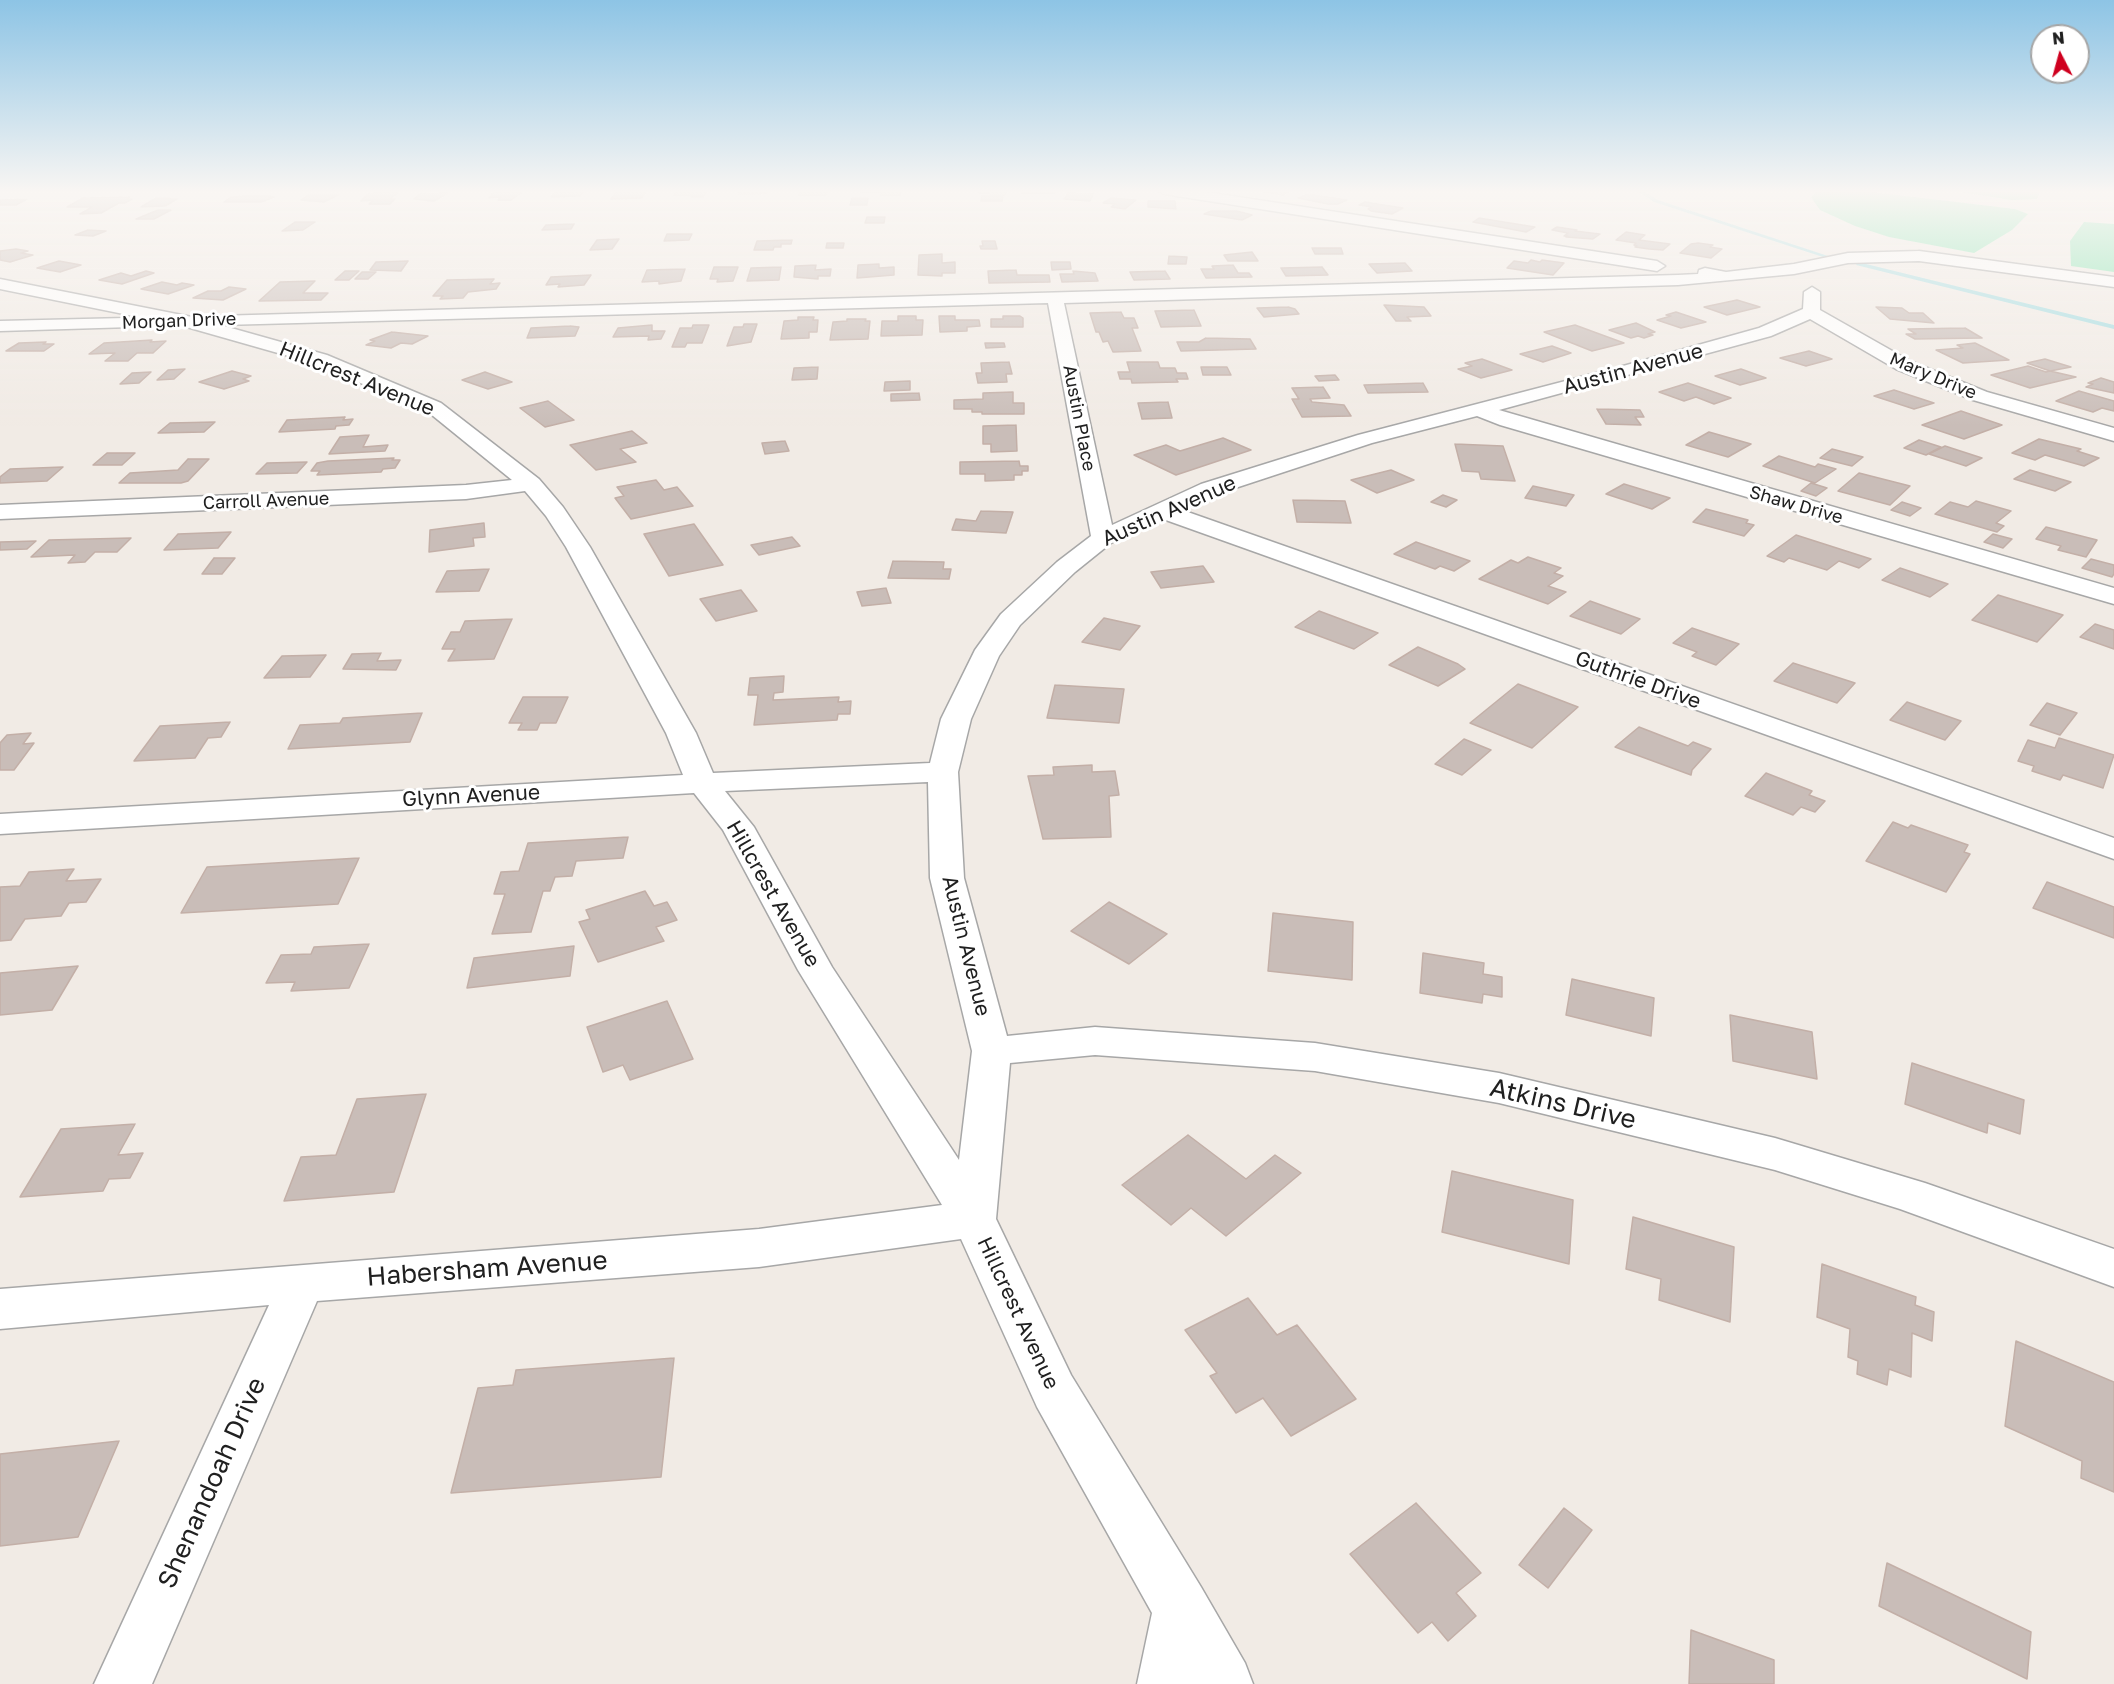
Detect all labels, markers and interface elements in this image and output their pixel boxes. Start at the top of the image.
north arrow [2030,24,2090,84]
text: N [2051,28,2065,49]
street label: Morgan Drive [121,308,237,334]
street label: Hillcrest Avenue [276,336,438,422]
street label: Austin Avenue [1560,338,1706,400]
street label: Mary Drive [1886,348,1980,404]
street label: Austin Place [1058,363,1100,473]
street label: Austin Avenue [1098,470,1240,552]
street label: Shaw Drive [1747,481,1845,529]
street label: Carroll Avenue [202,488,330,514]
street label: Guthrie Drive [1572,646,1704,714]
street label: Glynn Avenue [401,780,541,812]
street label: Hillcrest Avenue [721,816,825,972]
street label: Austin Avenue [936,873,996,1019]
street label: Atkins Drive [1487,1072,1639,1136]
street label: Hillcrest Avenue [972,1233,1064,1393]
street label: Habersham Avenue [366,1245,608,1293]
street label: Shenandoah Drive [151,1373,273,1593]

